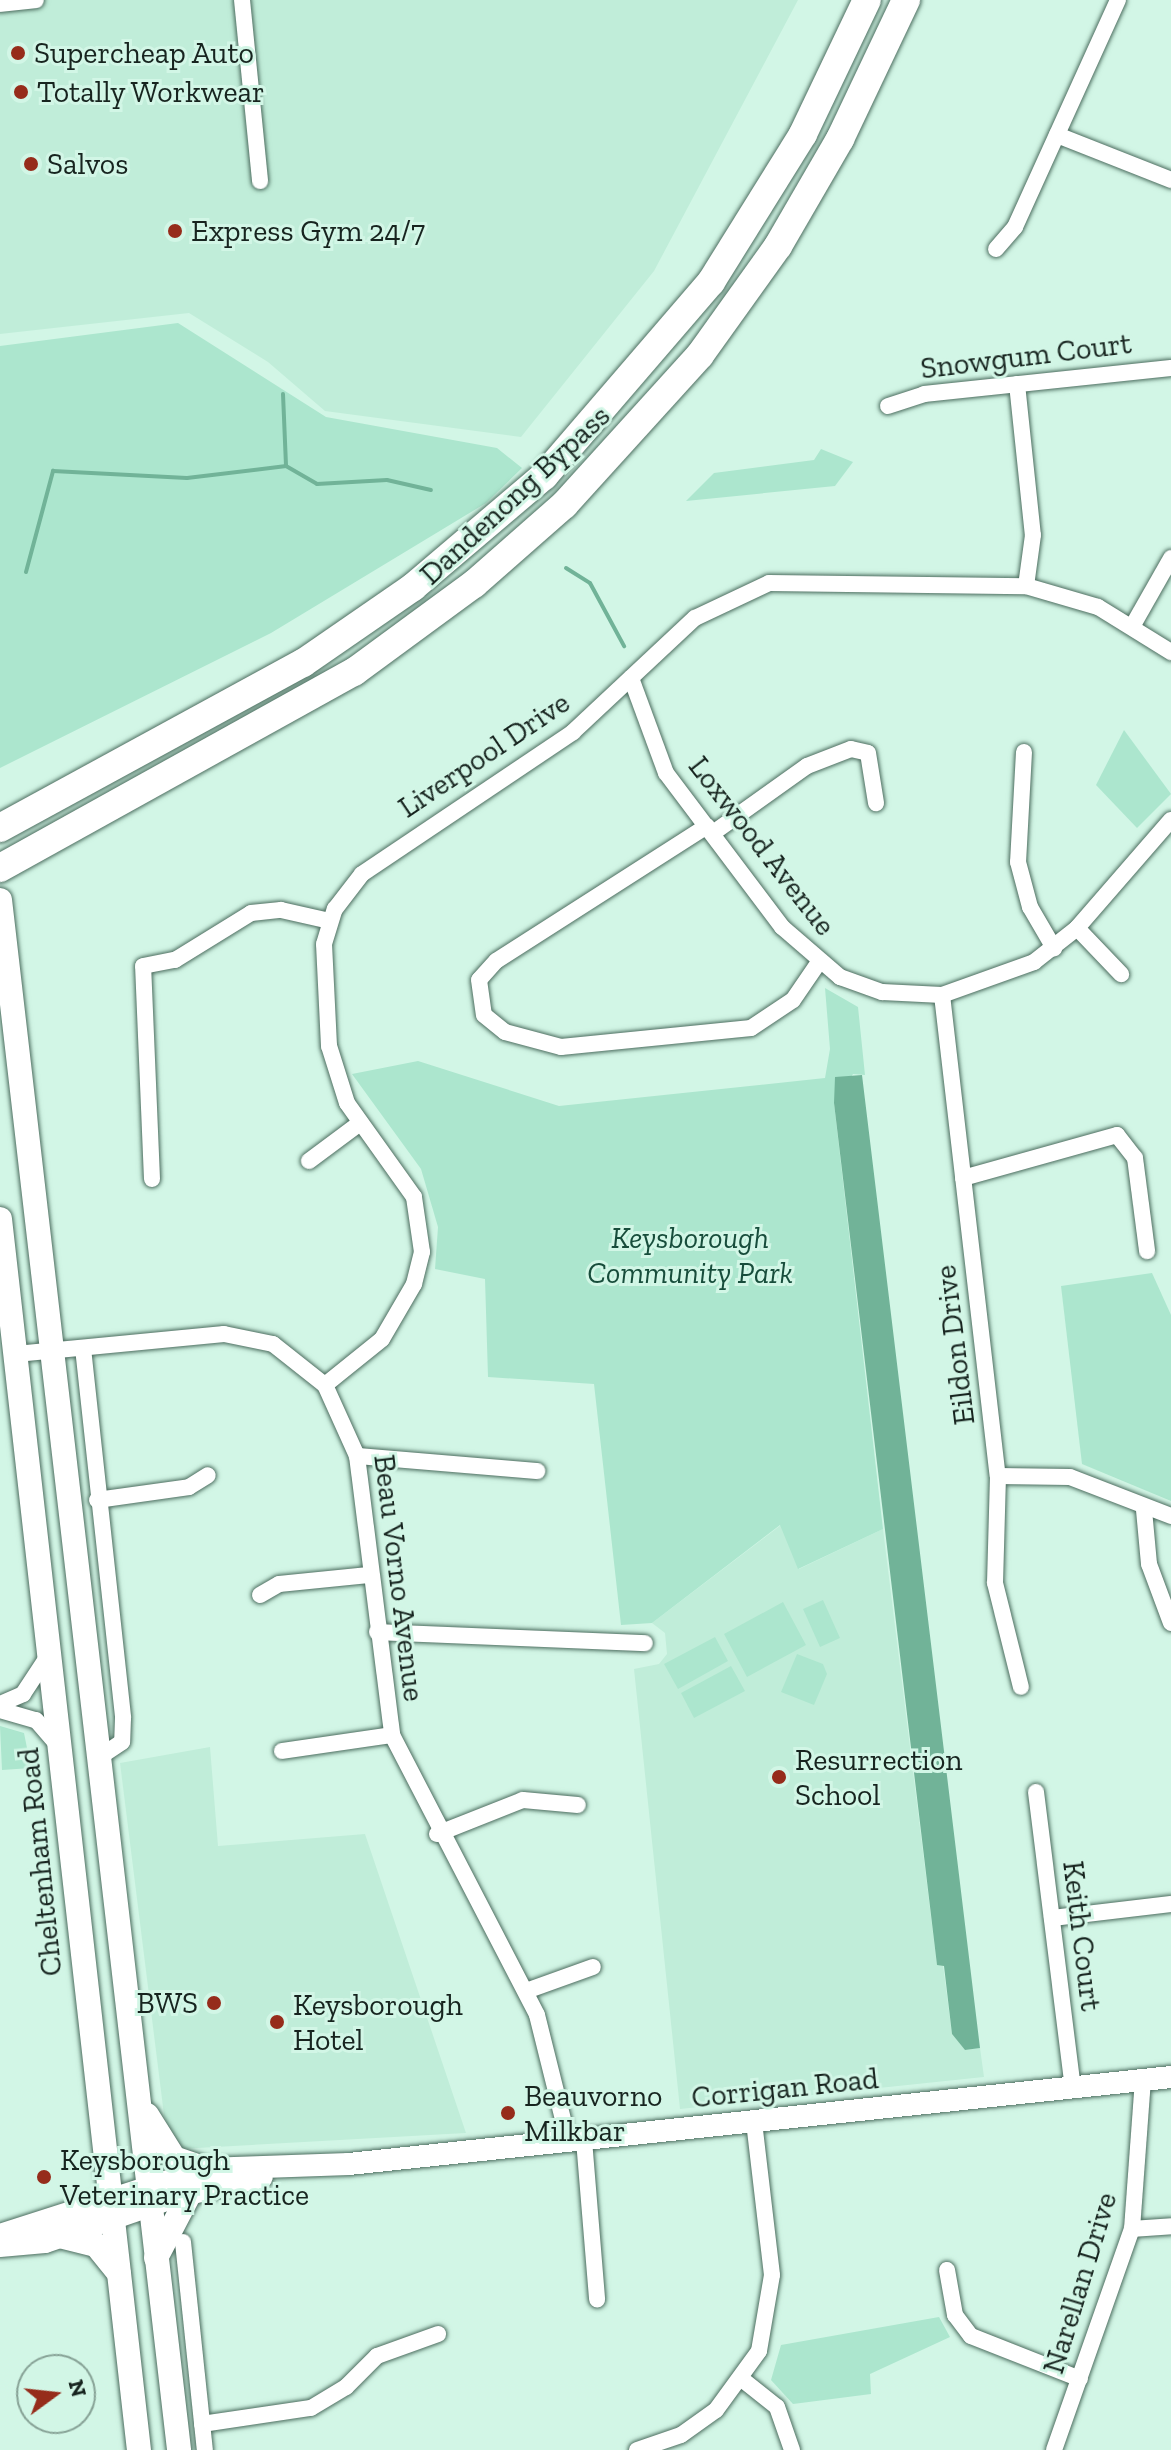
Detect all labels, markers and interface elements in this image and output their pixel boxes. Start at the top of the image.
place label: Supercheap Auto [34,35,255,71]
marker: Supercheap Auto [9,44,27,62]
place label: Totally Workwear [37,74,266,110]
marker: Totally Workwear [12,83,30,101]
place label: Salvos [47,146,128,182]
marker: Salvos [22,155,40,173]
place label: Express Gym 24/7 [191,213,425,249]
marker: Express Gym 24/7 [166,222,184,240]
street label: Snowgum Court [918,325,1134,387]
street label: Dandenong Bypass [413,398,617,592]
street label: Liverpool Drive [392,685,576,825]
street label: Loxwood Avenue [681,749,843,943]
park label: Keysborough Community Park [587,1220,793,1290]
street label: Eildon Drive [927,1263,983,1427]
street label: Beau Vorno Avenue [366,1452,432,1704]
place label: Resurrection School [795,1742,962,1812]
street label: Cheltenham Road [10,1746,70,1978]
marker: Resurrection School [770,1768,788,1786]
street label: Keith Court [1055,1859,1109,2013]
place label: BWS [137,1985,198,2021]
place label: Keysborough Hotel [293,1987,463,2058]
marker: BWS [205,1994,223,2012]
marker: Keysborough Hotel [268,2013,286,2031]
street label: Corrigan Road [690,2060,880,2116]
place label: Beauvorno Milkbar [524,2078,662,2148]
marker: Beauvorno Milkbar [499,2104,517,2122]
place label: Keysborough Veterinary Practice [60,2142,310,2212]
marker: Keysborough Veterinary Practice [35,2168,53,2186]
street label: Narellan Drive [1035,2188,1125,2378]
north arrow [16,2354,96,2434]
text: N [63,2377,93,2400]

